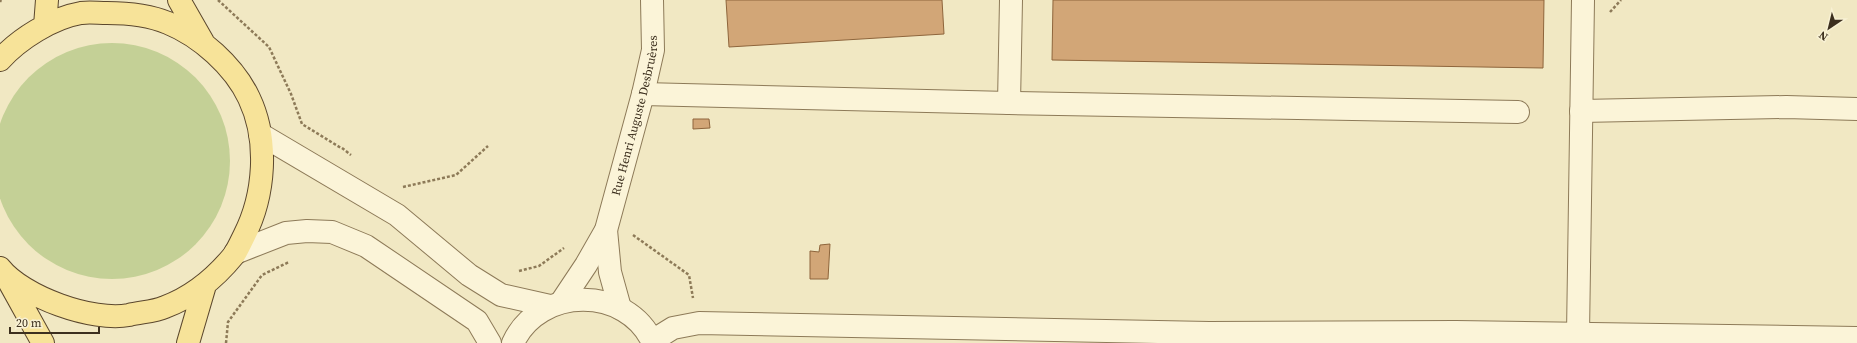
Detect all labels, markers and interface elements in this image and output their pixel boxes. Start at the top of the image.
north arrow [1809,8,1849,48]
text: N [1816,27,1831,44]
street label: Rue Henri Auguste Desbruères [608,35,661,197]
scale bar [10,309,99,335]
text: 20 m [16,315,42,331]

